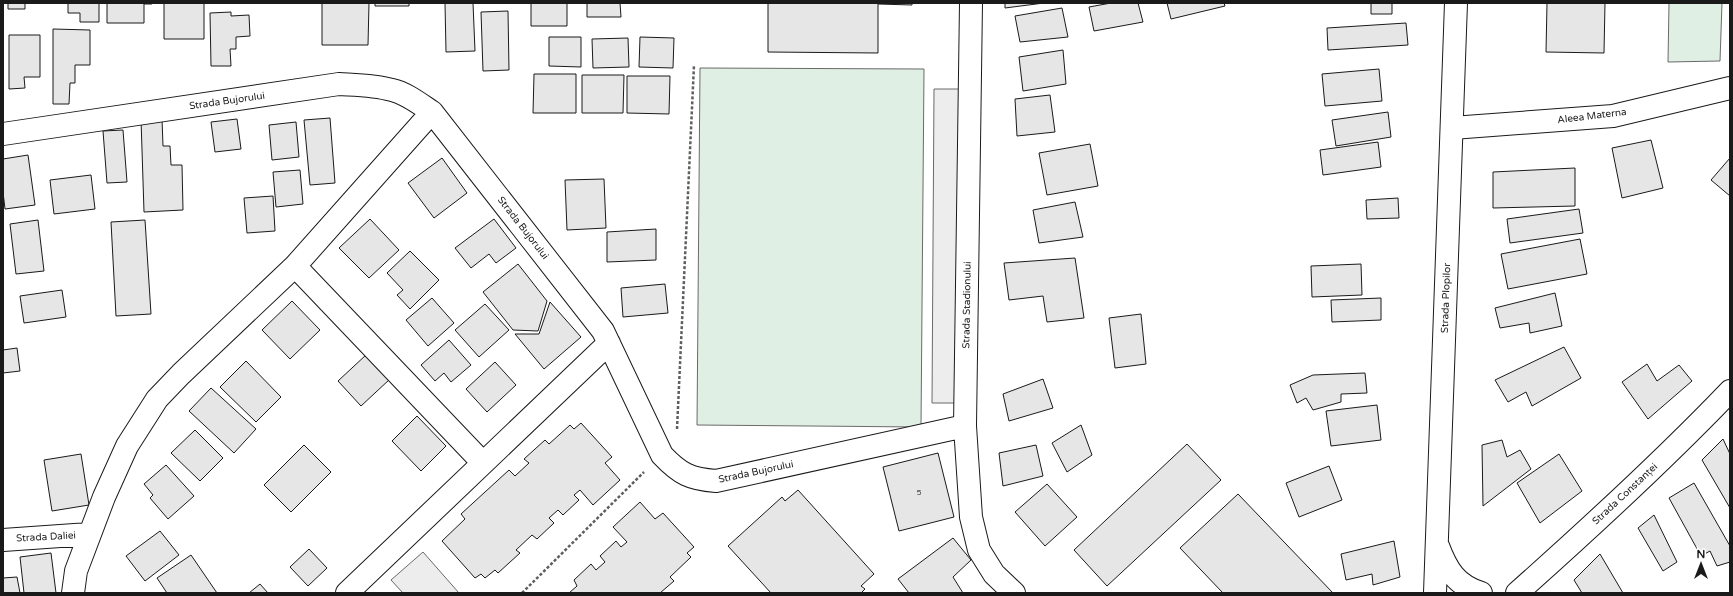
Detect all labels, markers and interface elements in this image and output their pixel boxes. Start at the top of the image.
street label: Strada Bujorului [188,90,266,112]
street label: Aleea Materna [1557,106,1627,126]
street label: Strada Bujorului [495,194,551,262]
street label: Strada Stadionului [960,261,974,349]
street label: Strada Plopilor [1439,263,1453,333]
street label: Strada Bujorului [717,458,795,486]
street label: Strada Constanței [1590,461,1660,527]
house number: 5 [916,488,922,497]
street label: Strada Daliei [16,529,76,545]
north arrow [1681,544,1721,584]
text: N [1697,548,1705,561]

